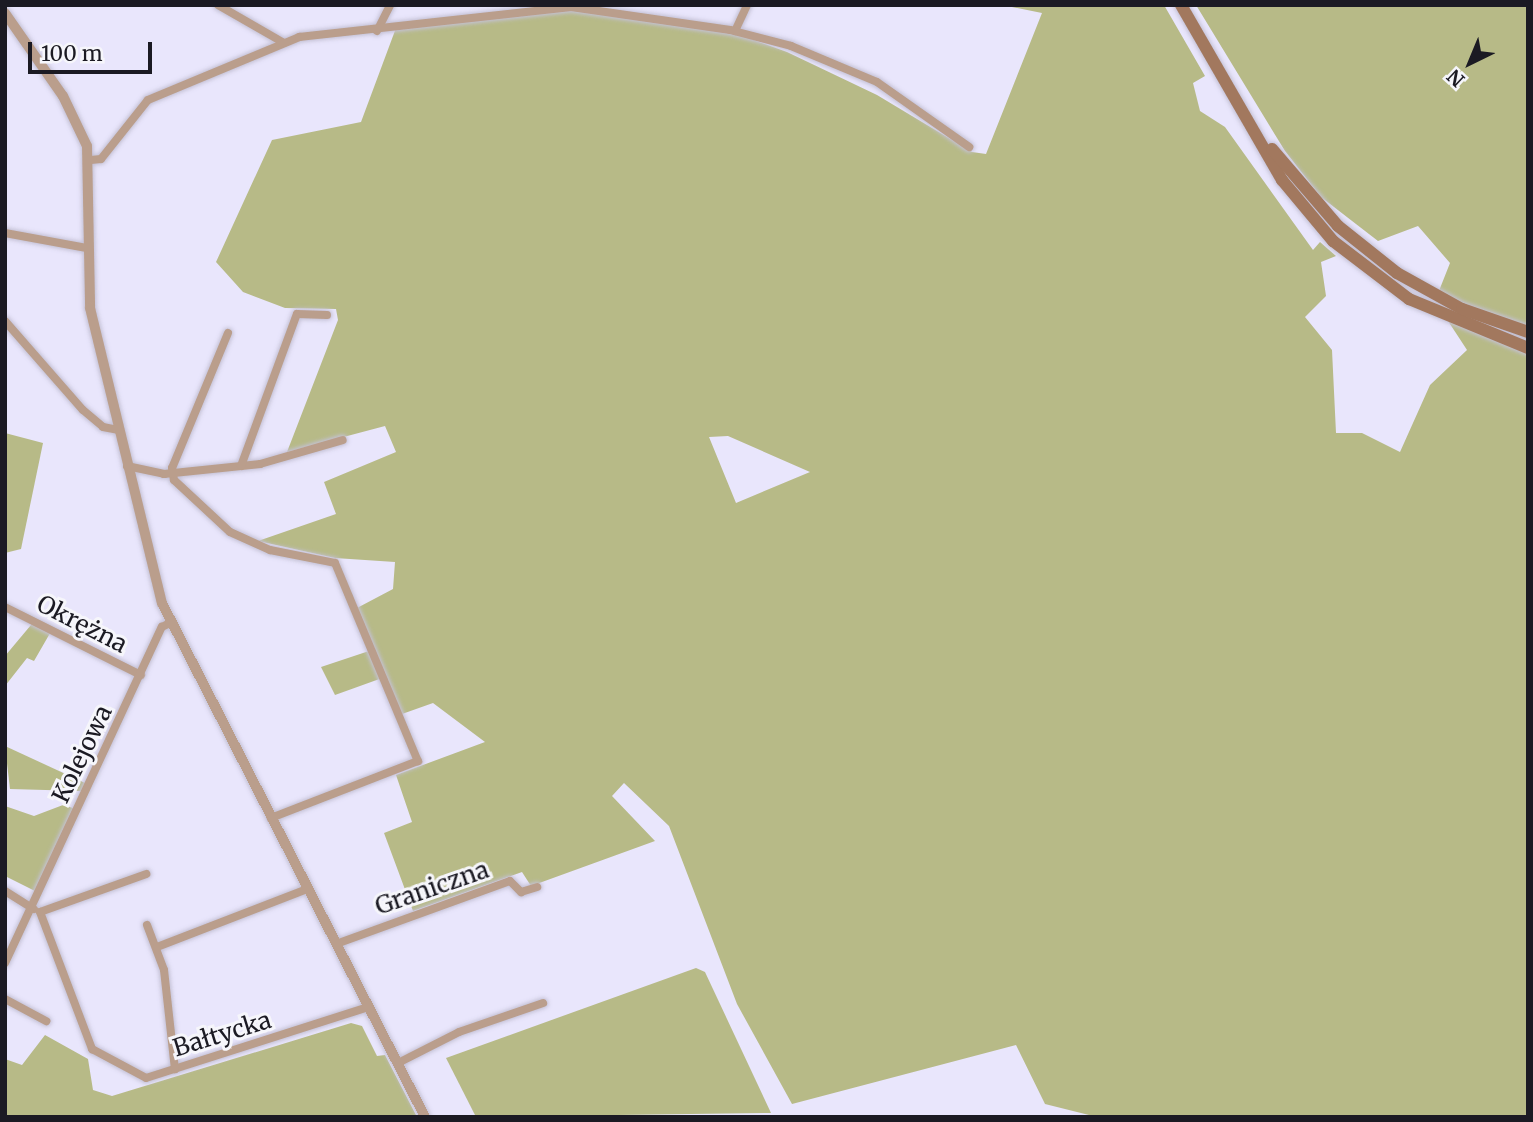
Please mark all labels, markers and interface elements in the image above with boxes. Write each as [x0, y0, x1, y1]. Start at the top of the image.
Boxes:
scale bar [32, 28, 156, 72]
north arrow [1435, 28, 1505, 98]
text: 100 m [41, 40, 103, 67]
text: N [1442, 64, 1469, 92]
street label: Okrężna [32, 589, 132, 659]
street label: Kolejowa [46, 701, 118, 807]
street label: Graniczna [371, 855, 493, 921]
street label: Bałtycka [169, 1005, 275, 1063]

